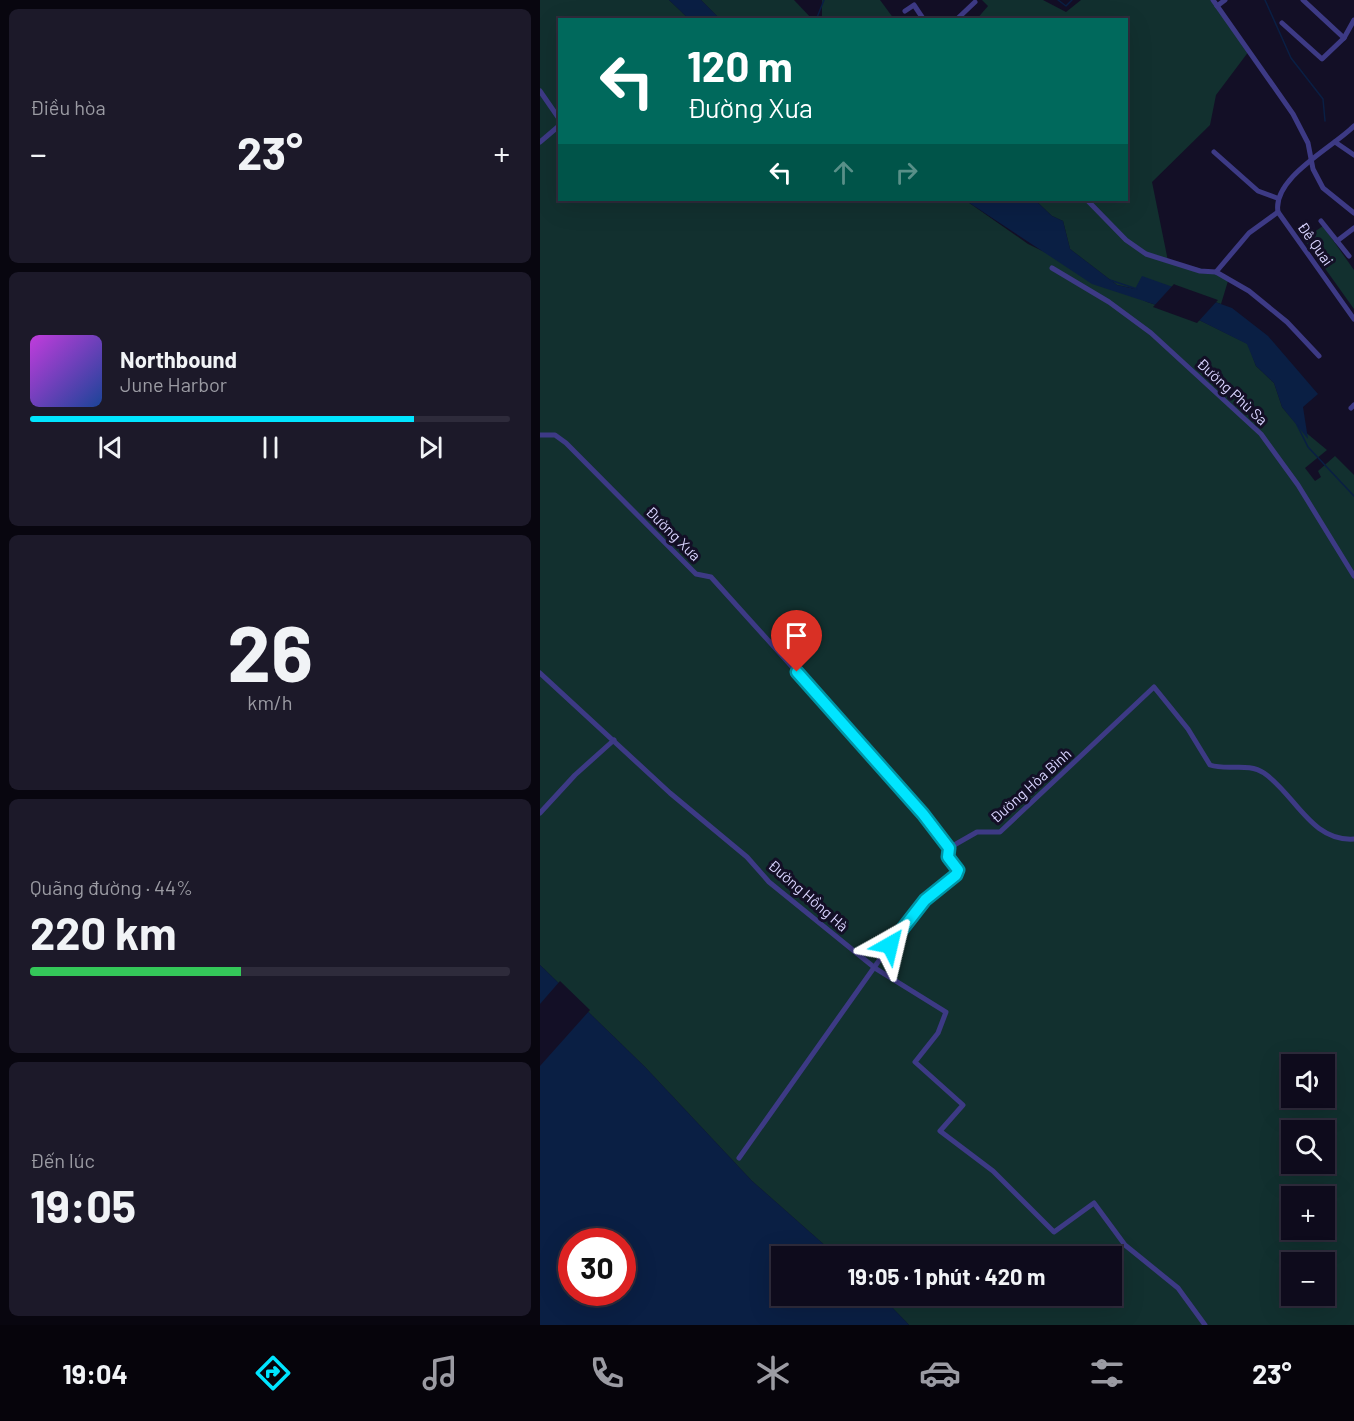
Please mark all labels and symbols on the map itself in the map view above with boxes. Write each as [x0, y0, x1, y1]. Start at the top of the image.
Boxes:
street label: Đê Quai [1294, 218, 1337, 269]
street label: Đường Phù Sa [1194, 354, 1272, 428]
street label: Đường Xưa [643, 502, 705, 564]
pin [771, 610, 822, 672]
street label: Đường Hòa Bình [986, 744, 1074, 826]
street label: Đường Hồng Hà [765, 856, 852, 935]
position arrow [858, 913, 922, 977]
speed limit sign: 30 [558, 1228, 636, 1306]

